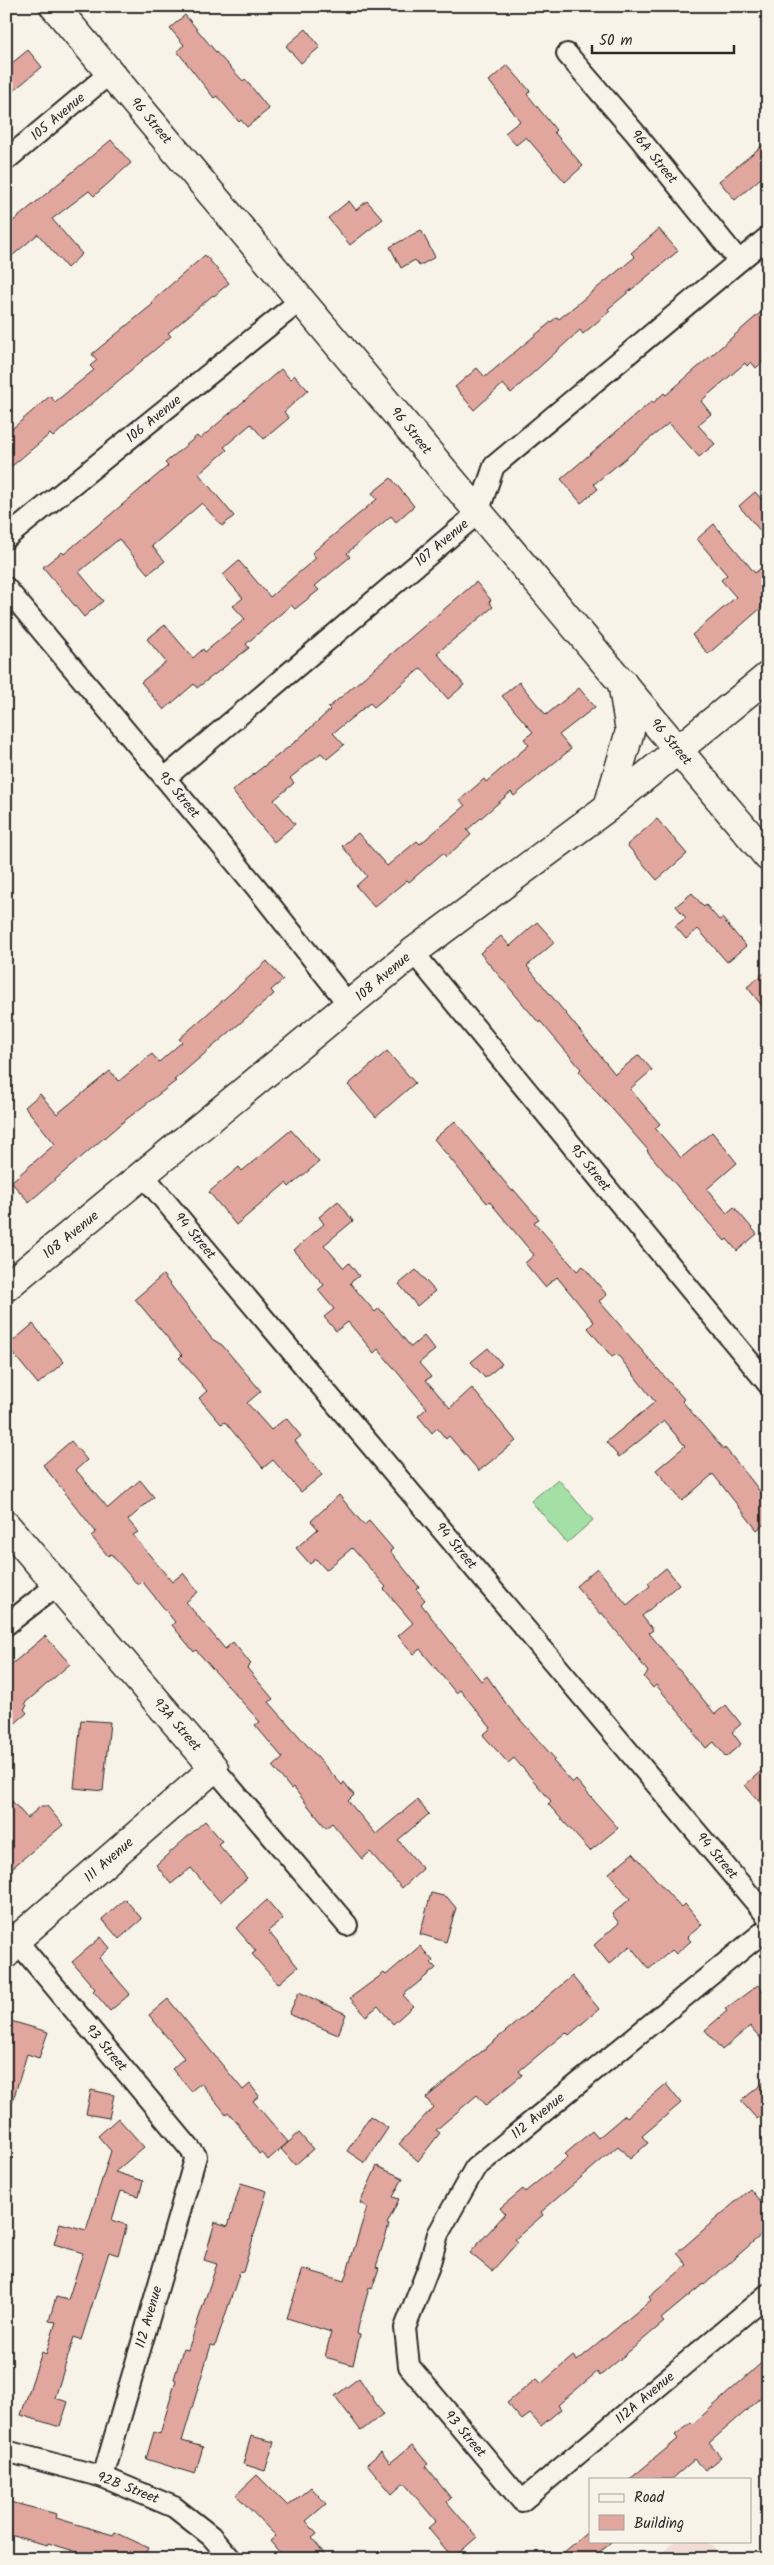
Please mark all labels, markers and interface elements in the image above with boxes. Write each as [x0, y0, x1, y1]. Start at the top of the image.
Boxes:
scale bar [592, 22, 734, 54]
text: 50 m [599, 29, 633, 53]
street label: 105 Avenue [26, 87, 91, 147]
street label: 96 Street [125, 93, 178, 150]
street label: 96A Street [625, 125, 683, 189]
street label: 106 Avenue [121, 389, 187, 448]
street label: 96 Street [385, 402, 437, 460]
street label: 107 Avenue [410, 513, 474, 572]
street label: 96 Street [645, 714, 698, 771]
street label: 95 Street [153, 767, 206, 824]
street label: 108 Avenue [350, 947, 416, 1007]
street label: 95 Street [564, 1140, 616, 1197]
street label: 108 Avenue [38, 1205, 104, 1265]
street label: 94 Street [169, 1208, 222, 1265]
street label: 94 Street [430, 1518, 483, 1575]
street label: 93A Street [148, 1693, 207, 1757]
street label: 94 Street [691, 1828, 744, 1885]
street label: 111 Avenue [79, 1832, 139, 1888]
street label: 93 Street [80, 2019, 133, 2077]
street label: 112 Avenue [506, 2087, 570, 2145]
street label: 112 Avenue [130, 2283, 169, 2351]
street label: 112A Avenue [610, 2366, 680, 2430]
street label: 93 Street [439, 2405, 492, 2463]
street label: 92B Street [94, 2466, 163, 2510]
legend [589, 2478, 752, 2542]
text: Road [634, 2486, 665, 2510]
text: Building [634, 2512, 684, 2536]

